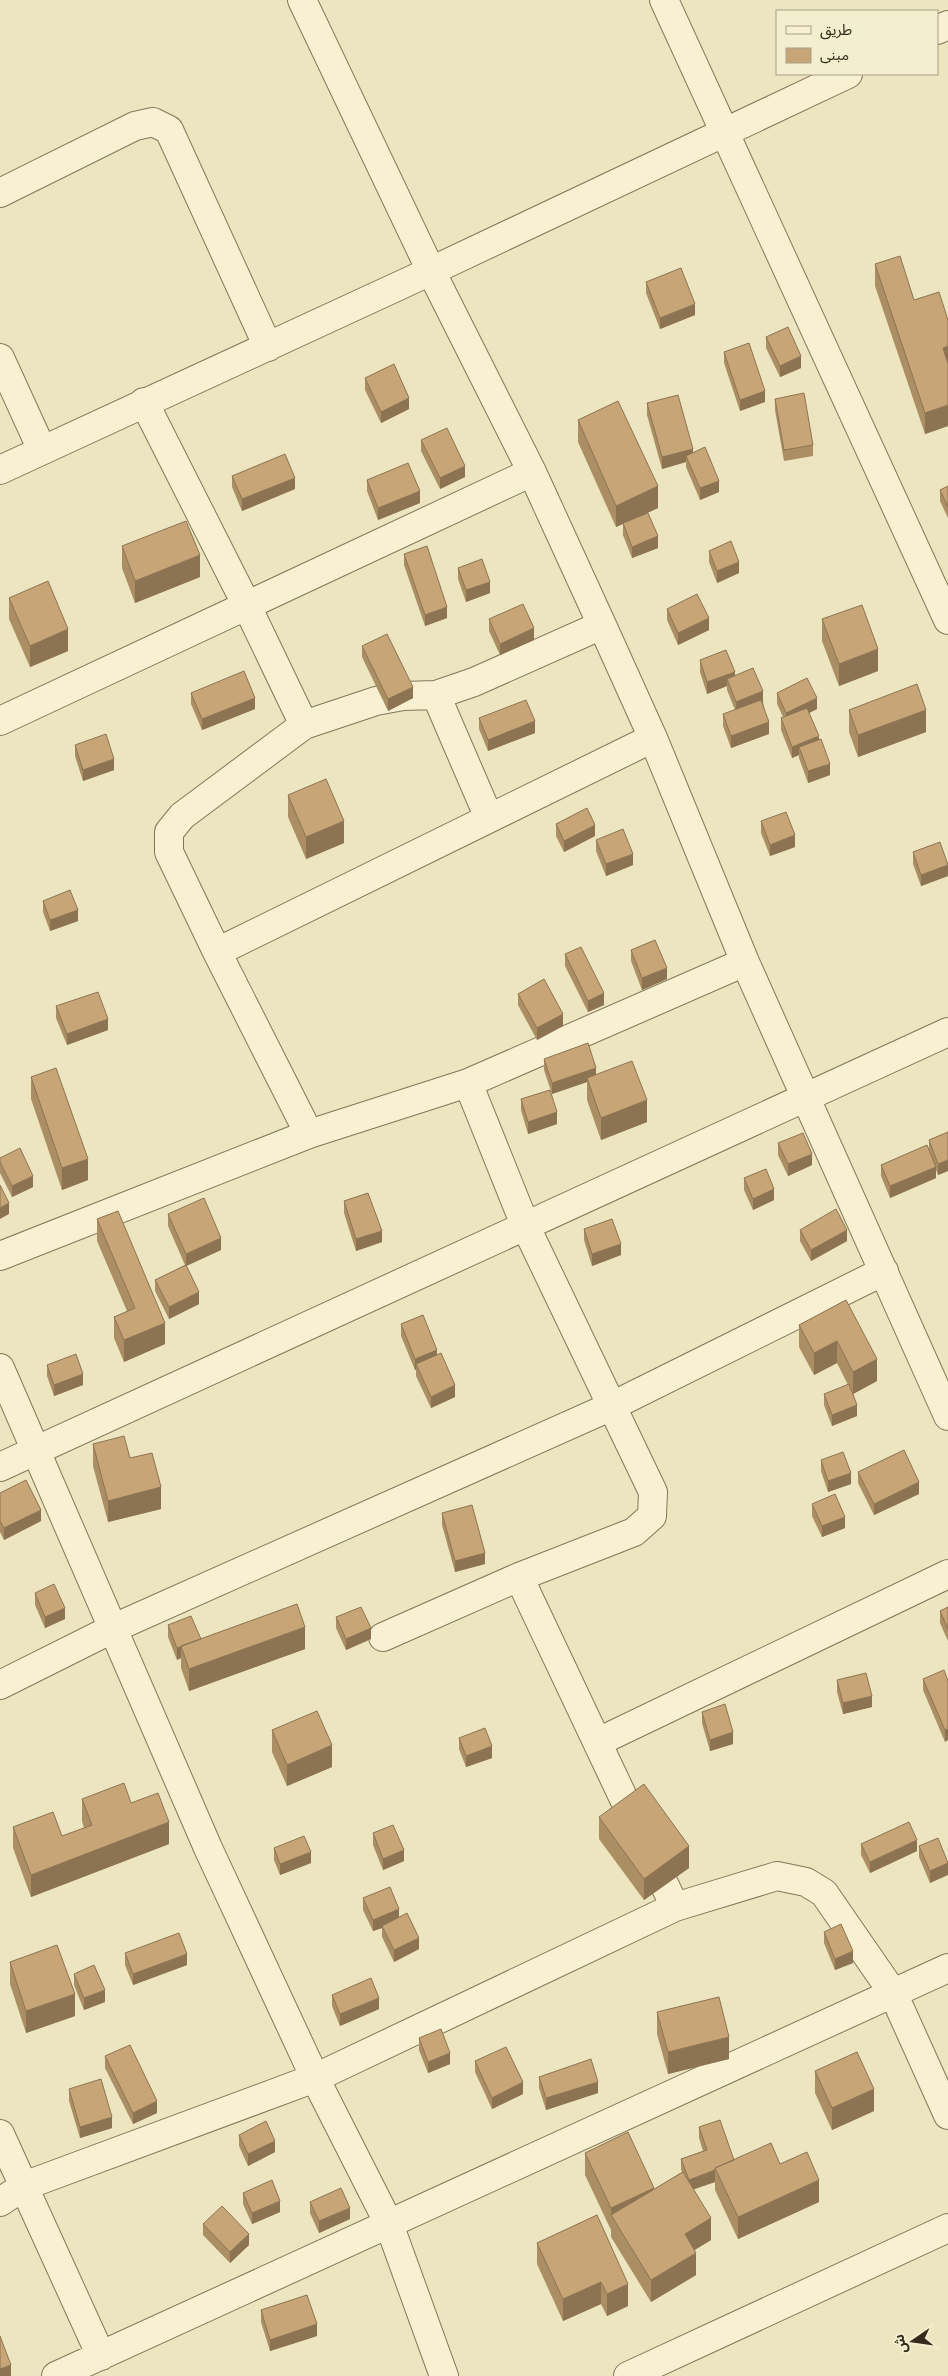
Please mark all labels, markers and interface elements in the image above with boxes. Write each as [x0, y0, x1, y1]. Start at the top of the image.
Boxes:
legend [776, 10, 938, 75]
text: طريق [820, 20, 852, 40]
text: مبنى [820, 45, 849, 64]
north arrow [888, 2316, 938, 2366]
text: ش [889, 2333, 911, 2355]

